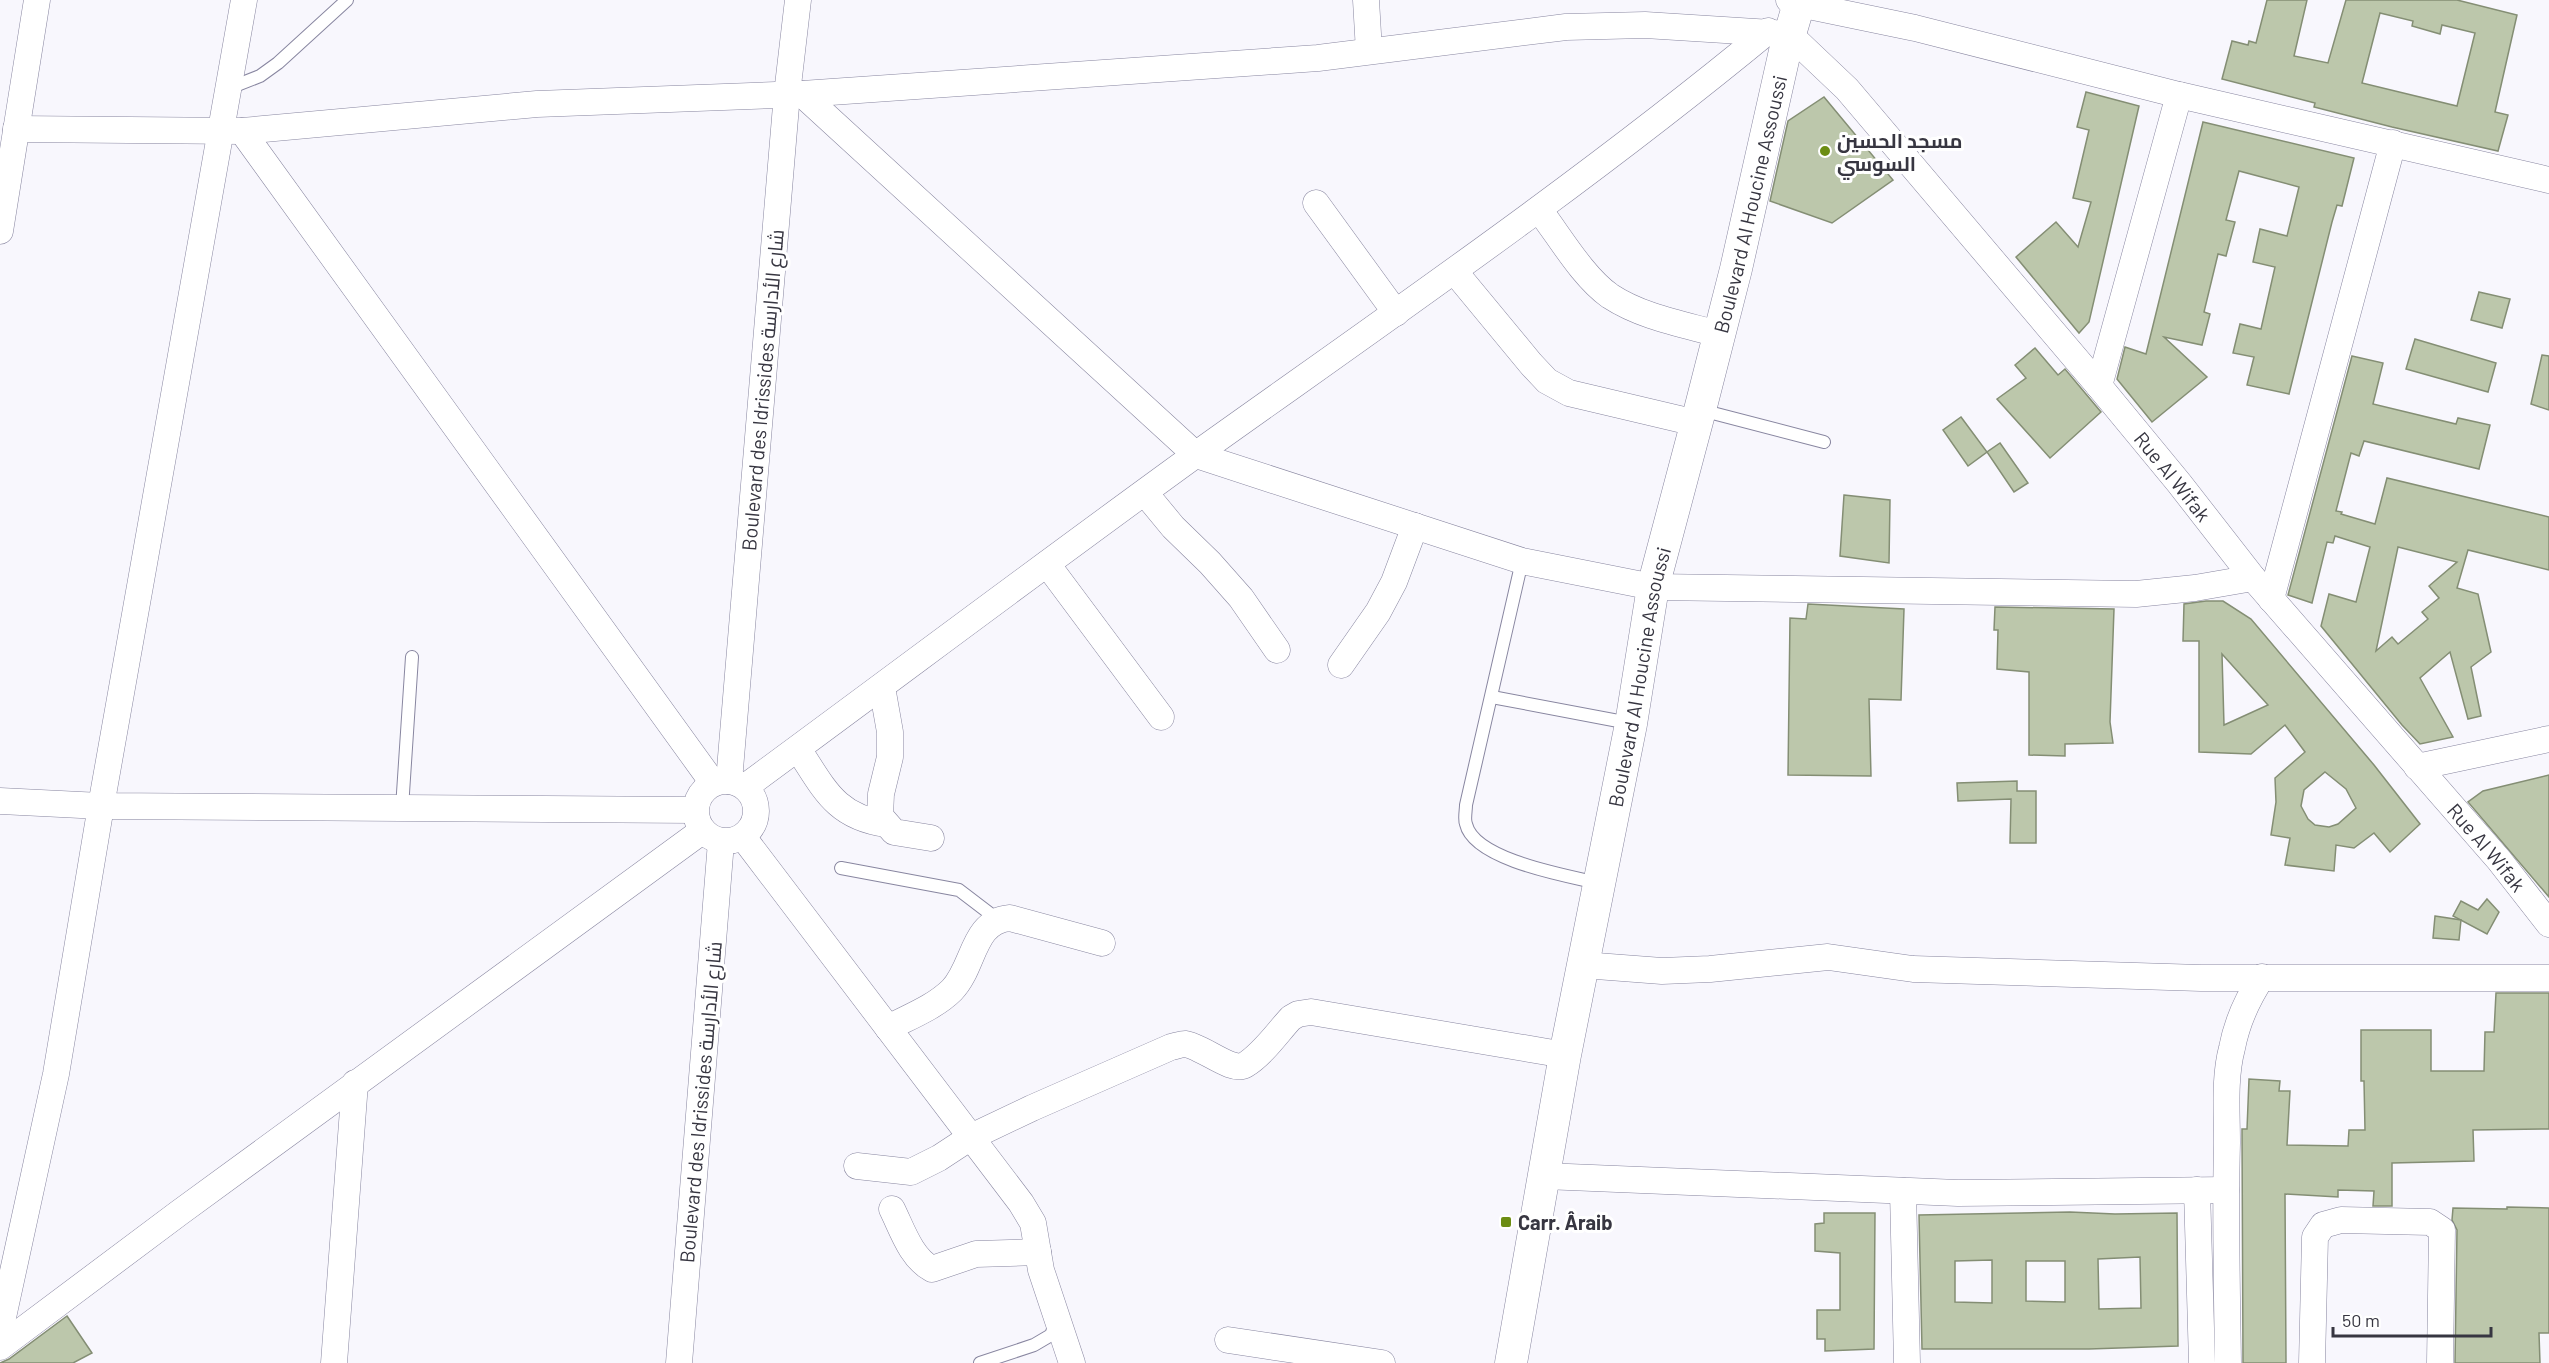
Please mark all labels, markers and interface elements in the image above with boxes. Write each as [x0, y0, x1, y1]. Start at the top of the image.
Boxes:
street label: Boulevard Al Houcine Assoussi [1708, 73, 1791, 336]
place label: مسجد الحسين السوسي [1837, 128, 1963, 180]
marker: مسجد الحسين السوسي [1818, 144, 1832, 158]
street label: Boulevard des Idrissides شارع الأدارسة [736, 228, 791, 552]
street label: Rue Al Wifak [2130, 427, 2216, 526]
street label: Boulevard Al Houcine Assoussi [1603, 544, 1675, 809]
street label: Rue Al Wifak [2443, 798, 2531, 896]
street label: Boulevard des Idrissides شارع الأدارسة [674, 940, 729, 1264]
place label: Carr. Âraib [1518, 1210, 1613, 1234]
marker: Carr. Âraib [1499, 1215, 1513, 1229]
scale bar [2333, 1300, 2490, 1338]
text: 50 m [2342, 1309, 2380, 1331]

